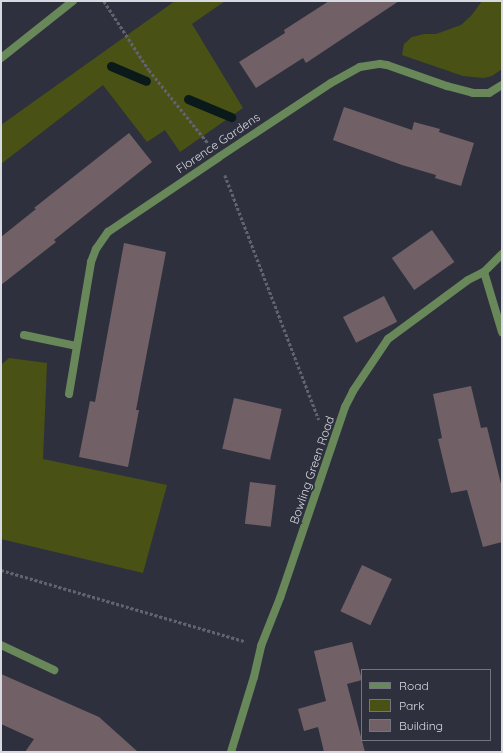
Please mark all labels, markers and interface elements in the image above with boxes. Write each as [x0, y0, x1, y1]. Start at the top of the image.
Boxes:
street label: Florence Gardens [173, 110, 263, 176]
street label: Bowling Green Road [287, 414, 337, 526]
legend [361, 669, 491, 741]
text: Road [399, 678, 429, 693]
text: Park [399, 698, 424, 713]
text: Building [399, 718, 443, 733]

